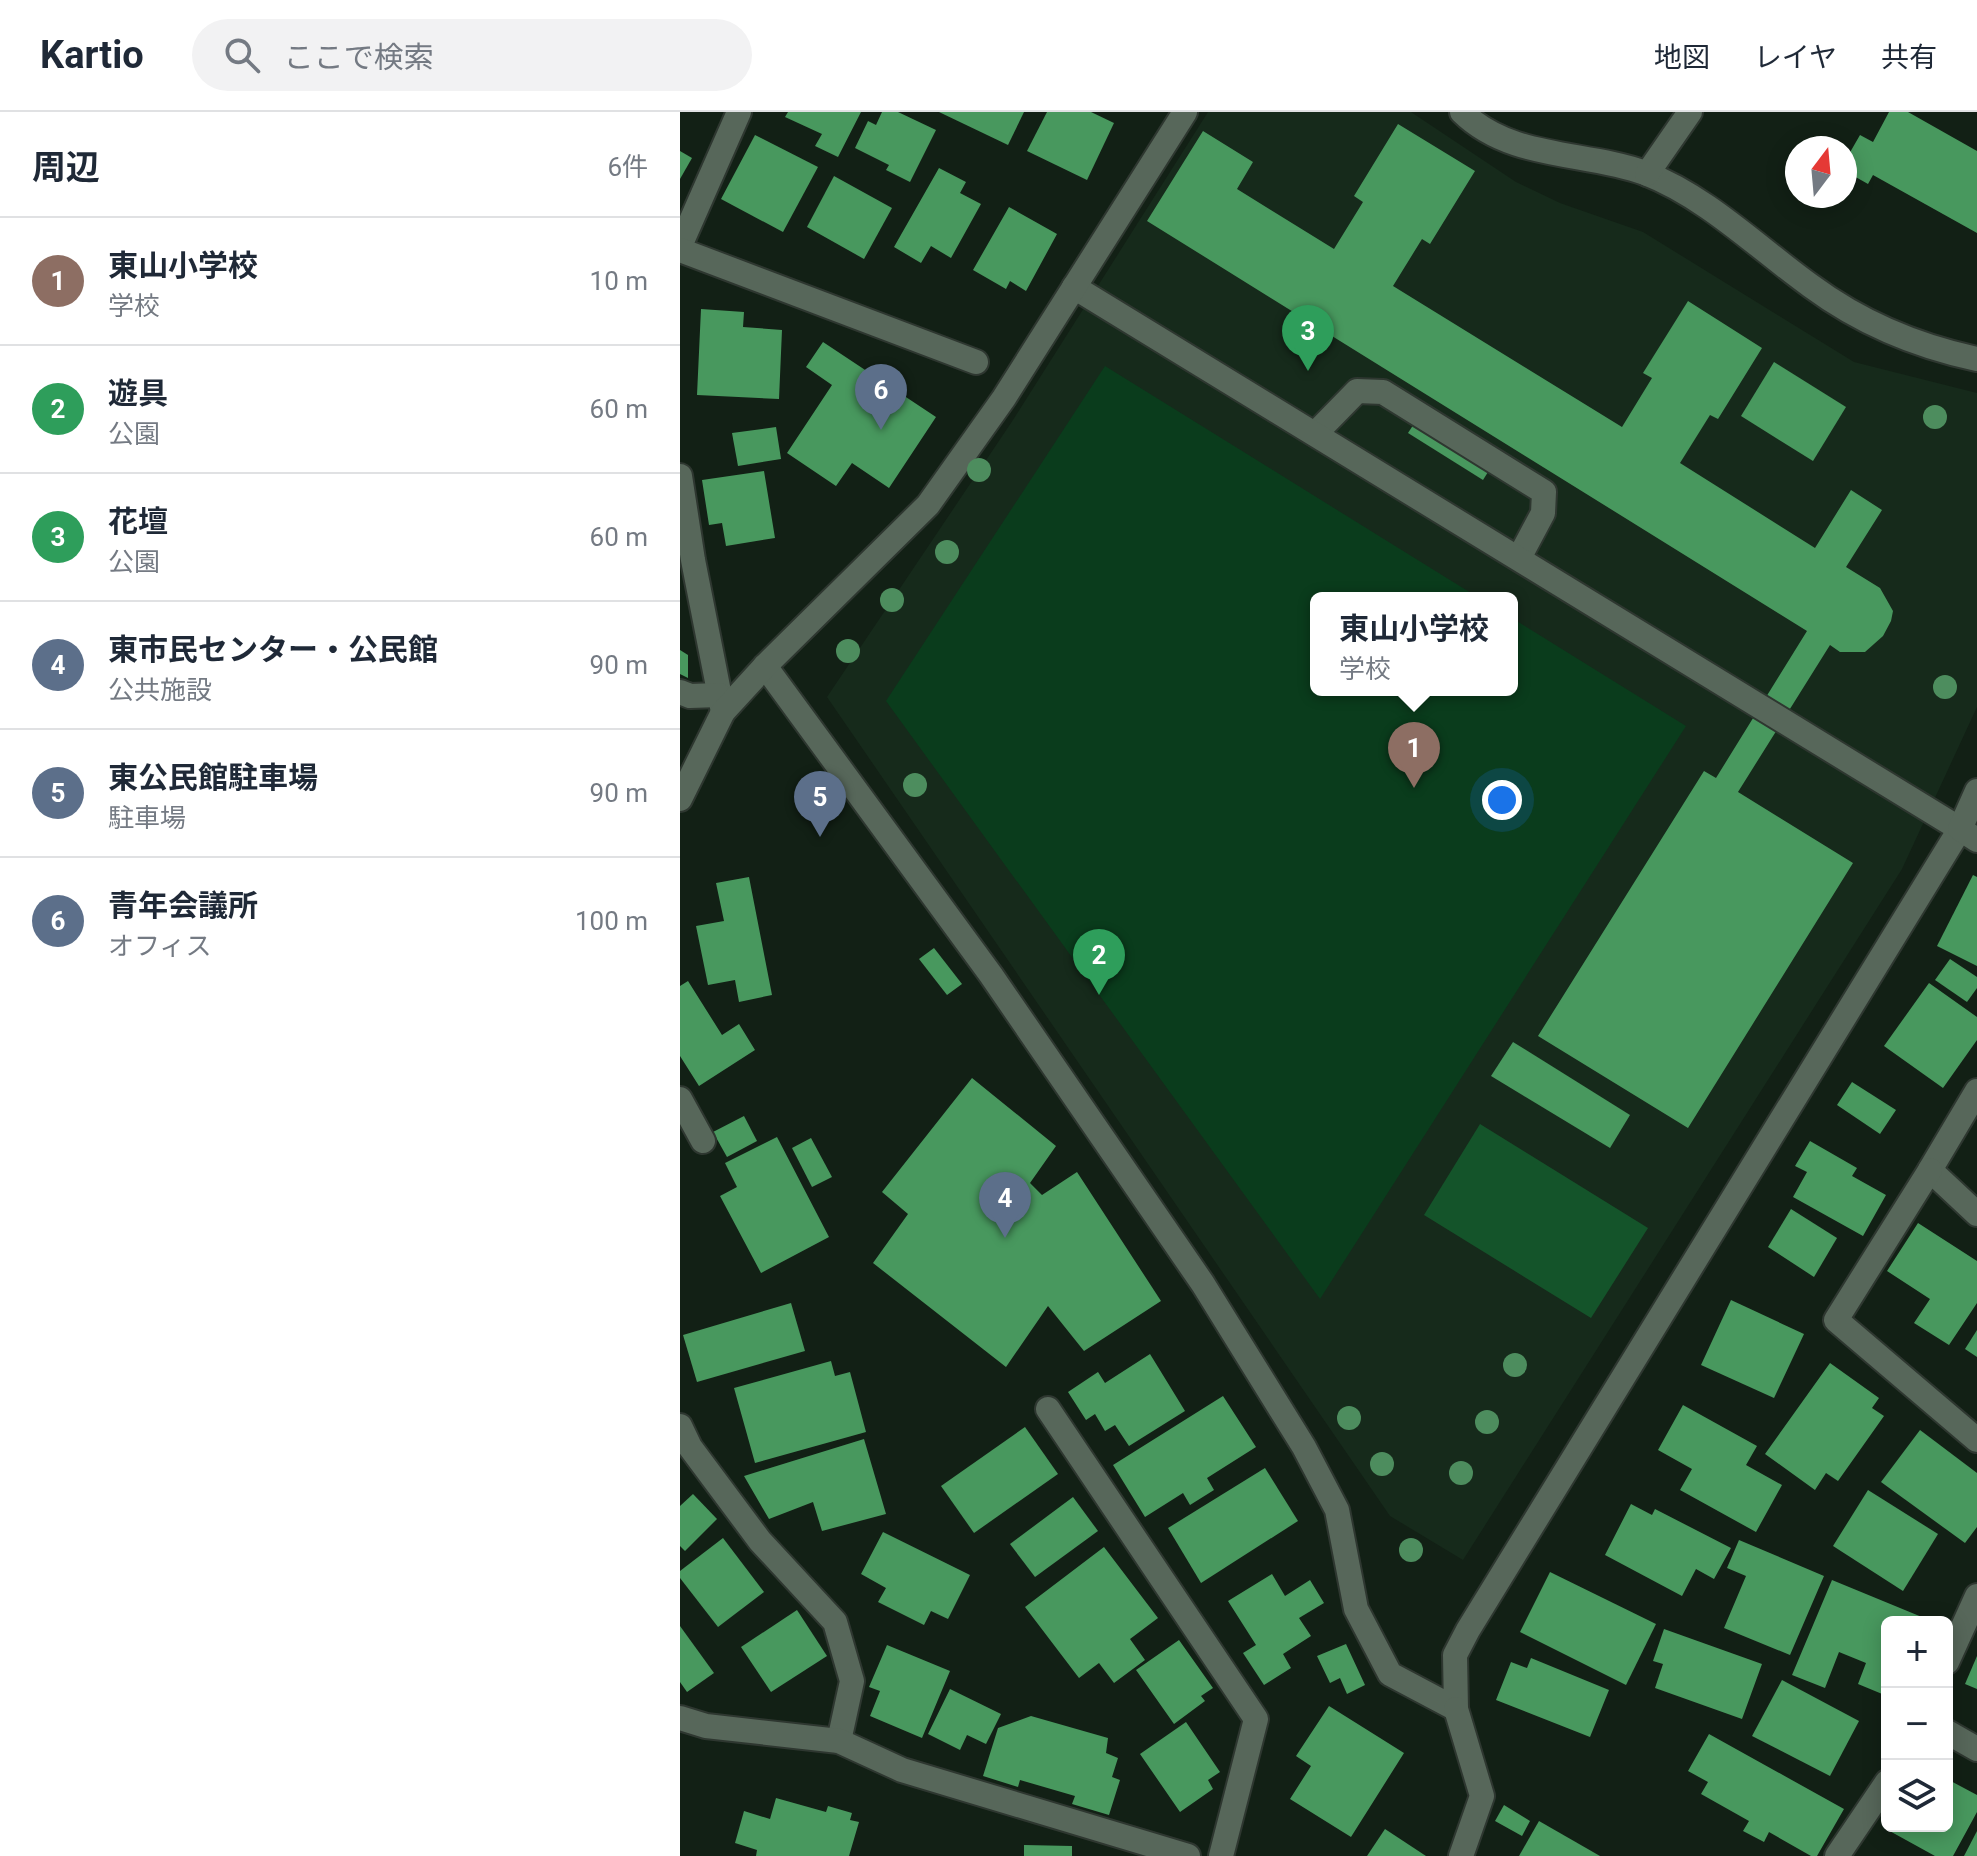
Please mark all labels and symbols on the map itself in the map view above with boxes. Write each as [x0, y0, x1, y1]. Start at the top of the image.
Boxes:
north arrow [1785, 136, 1857, 208]
pin: 3 [1282, 305, 1334, 371]
pin: 6 [855, 364, 907, 430]
pin: 1 [1388, 722, 1440, 788]
pin: 5 [794, 771, 846, 837]
your location [1482, 780, 1522, 820]
pin: 2 [1073, 929, 1125, 995]
pin: 4 [979, 1172, 1031, 1238]

